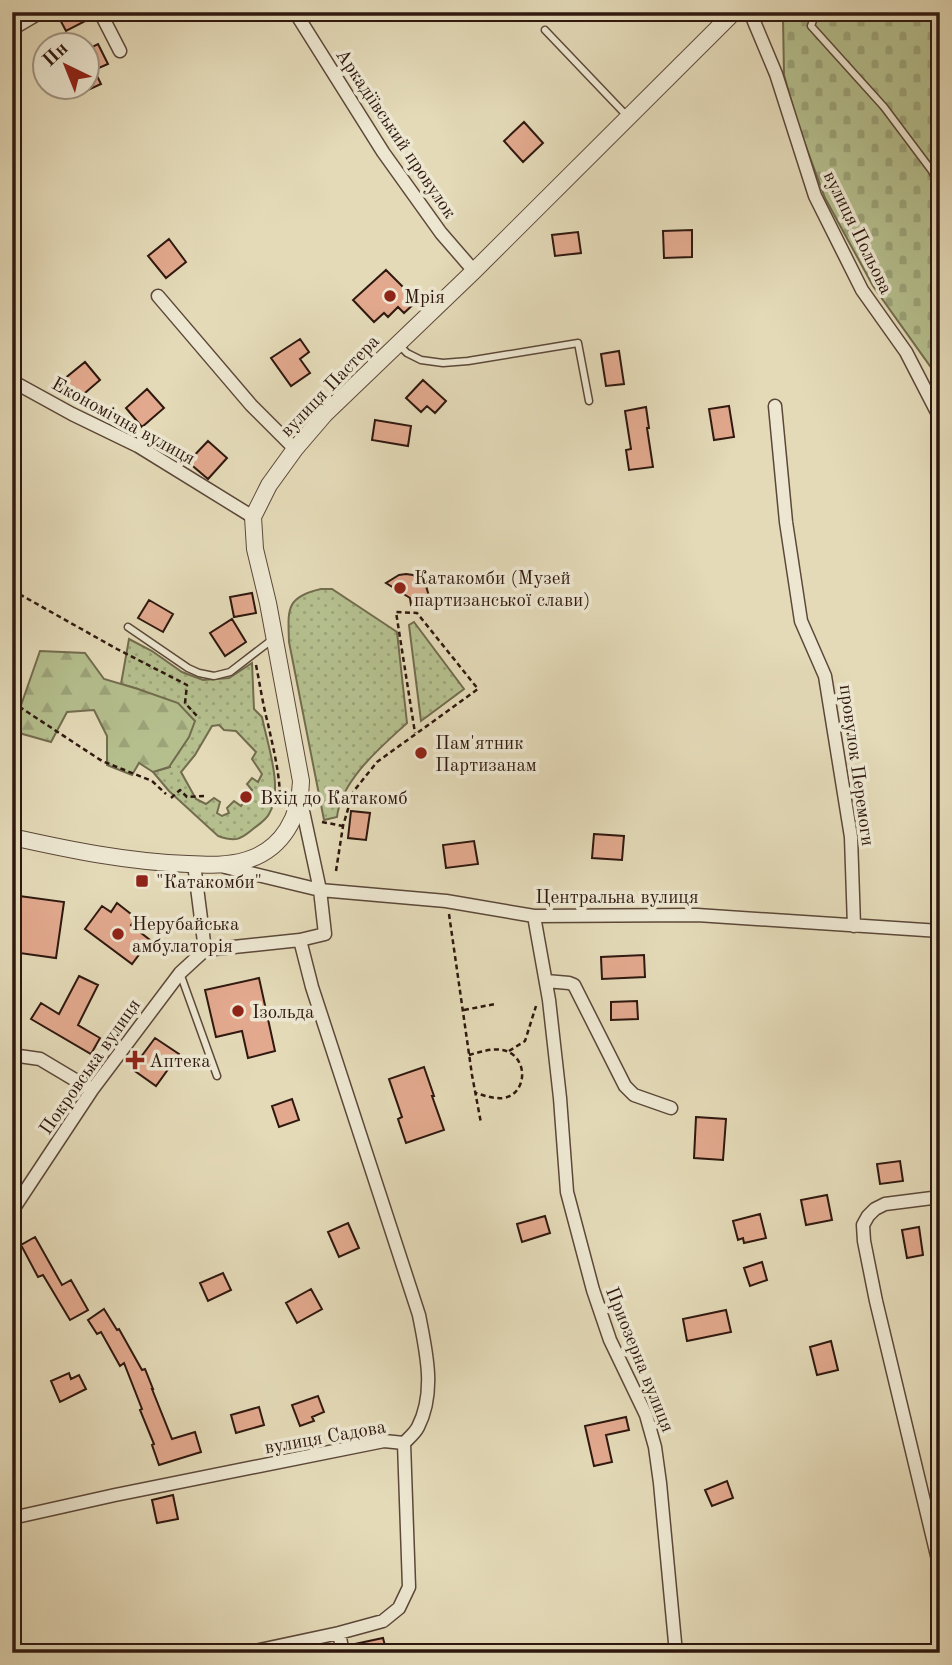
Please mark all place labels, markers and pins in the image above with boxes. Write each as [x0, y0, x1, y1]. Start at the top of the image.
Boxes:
marker: Мрія [382, 288, 398, 304]
place label: Мрія [404, 289, 445, 308]
place label: Катакомби (Музей партизанської слави) [414, 569, 590, 611]
marker: Катакомби (Музей партизанської слави) [392, 580, 408, 596]
place label: Пам'ятник Партизанам [435, 735, 537, 776]
marker: Пам'ятник Партизанам [413, 745, 429, 761]
marker: Вхід до Катакомб [238, 789, 254, 805]
place label: Вхід до Катакомб [260, 790, 408, 809]
marker: "Катакомби" [134, 873, 150, 889]
place label: "Катакомби" [156, 874, 262, 893]
place label: Нерубайська амбулаторія [132, 916, 240, 957]
marker: Нерубайська амбулаторія [110, 926, 126, 942]
marker: Ізольда [230, 1003, 246, 1019]
place label: Ізольда [252, 1004, 315, 1023]
marker: Аптека [127, 1052, 143, 1068]
place label: Аптека [149, 1053, 211, 1072]

